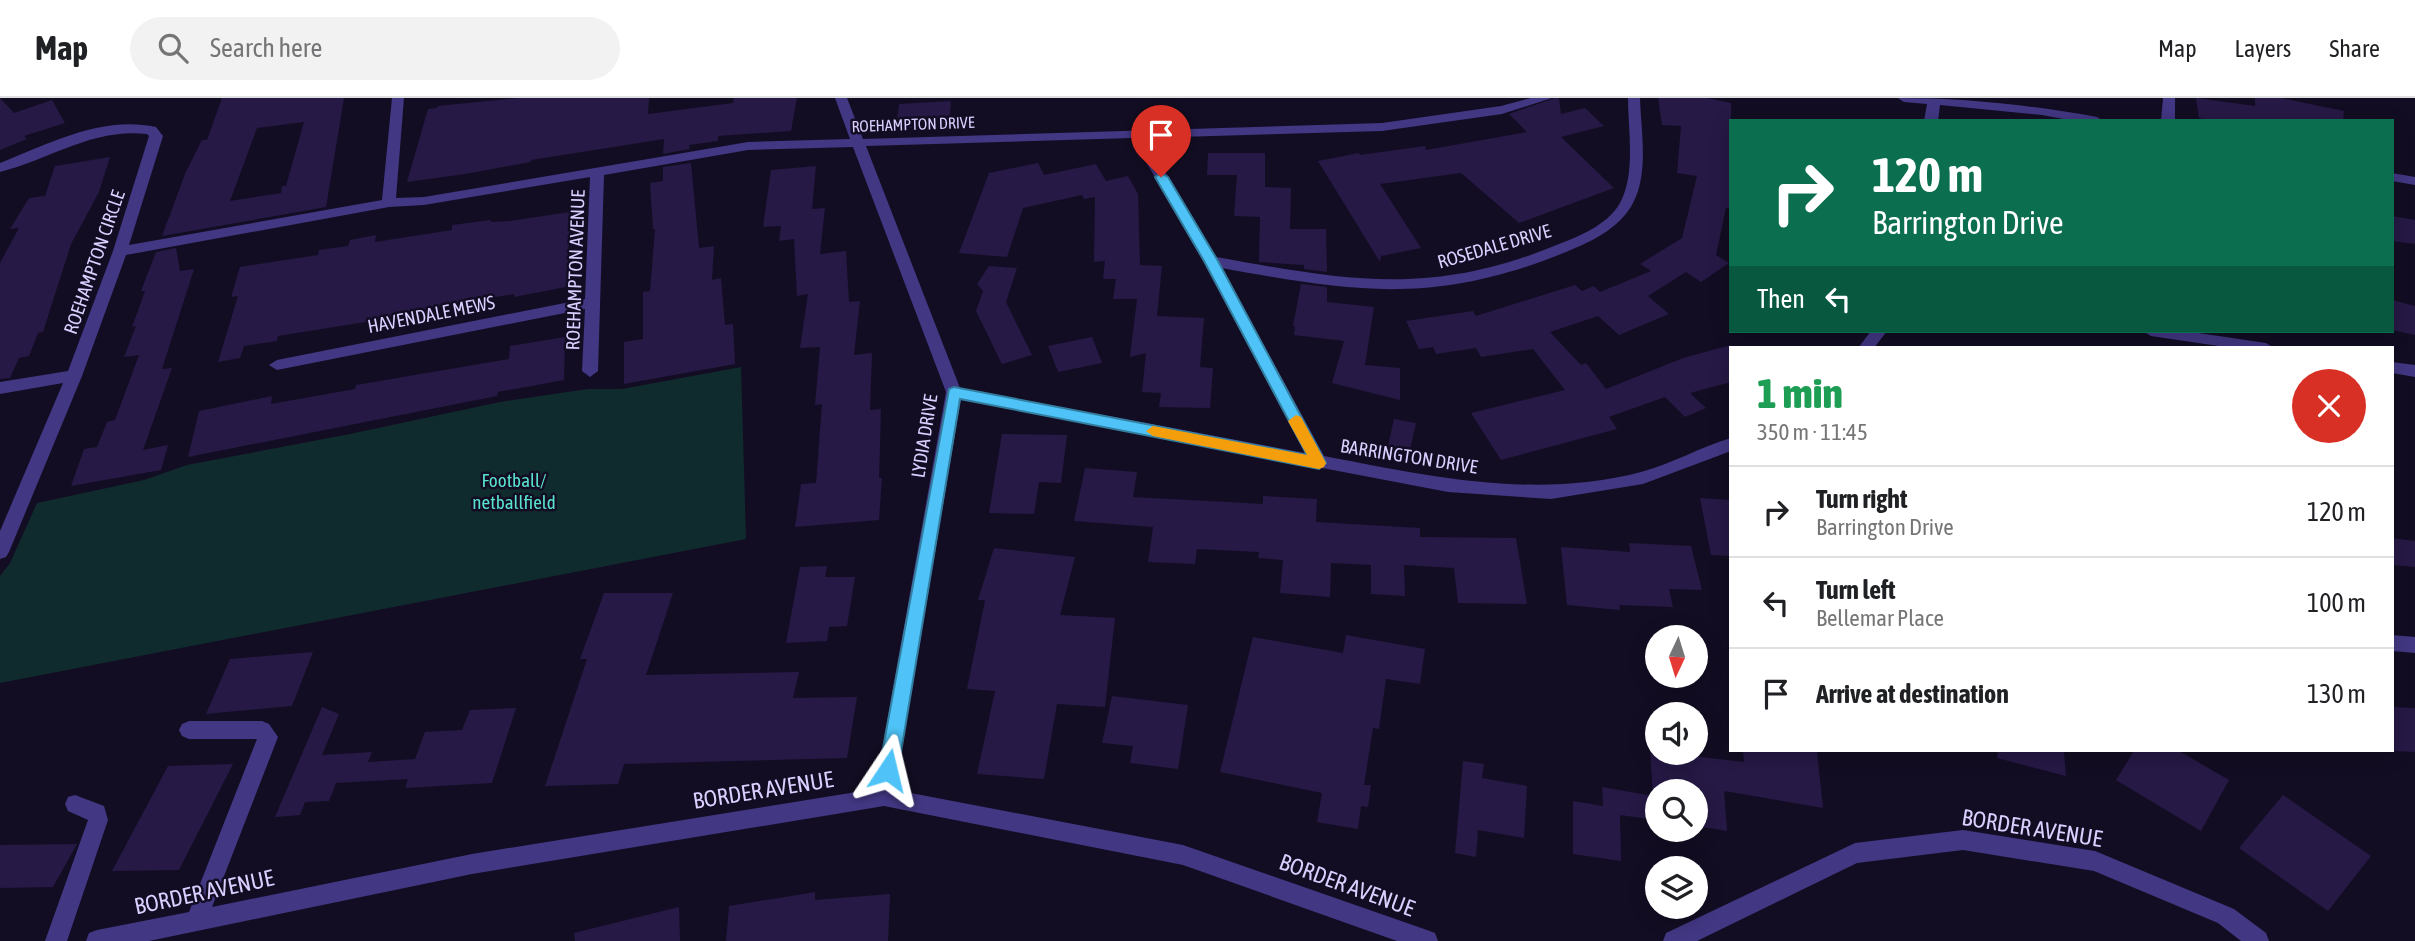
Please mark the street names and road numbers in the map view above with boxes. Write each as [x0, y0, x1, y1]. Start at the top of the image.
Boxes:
street label: ROEHAMPTON DRIVE [851, 113, 975, 135]
street label: ROEHAMPTON CIRCLE [59, 187, 129, 337]
street label: ROEHAMPTON AVENUE [561, 189, 589, 351]
street label: ROSEDALE DRIVE [1435, 219, 1553, 273]
street label: HAVENDALE MEWS [366, 291, 497, 337]
street label: LYDIA DRIVE [907, 393, 941, 479]
street label: BARRINGTON DRIVE [1339, 434, 1479, 478]
street label: BORDER AVENUE [691, 766, 835, 814]
street label: BORDER AVENUE [1960, 804, 2104, 852]
street label: BORDER AVENUE [1276, 849, 1418, 922]
street label: BORDER AVENUE [132, 864, 276, 919]

